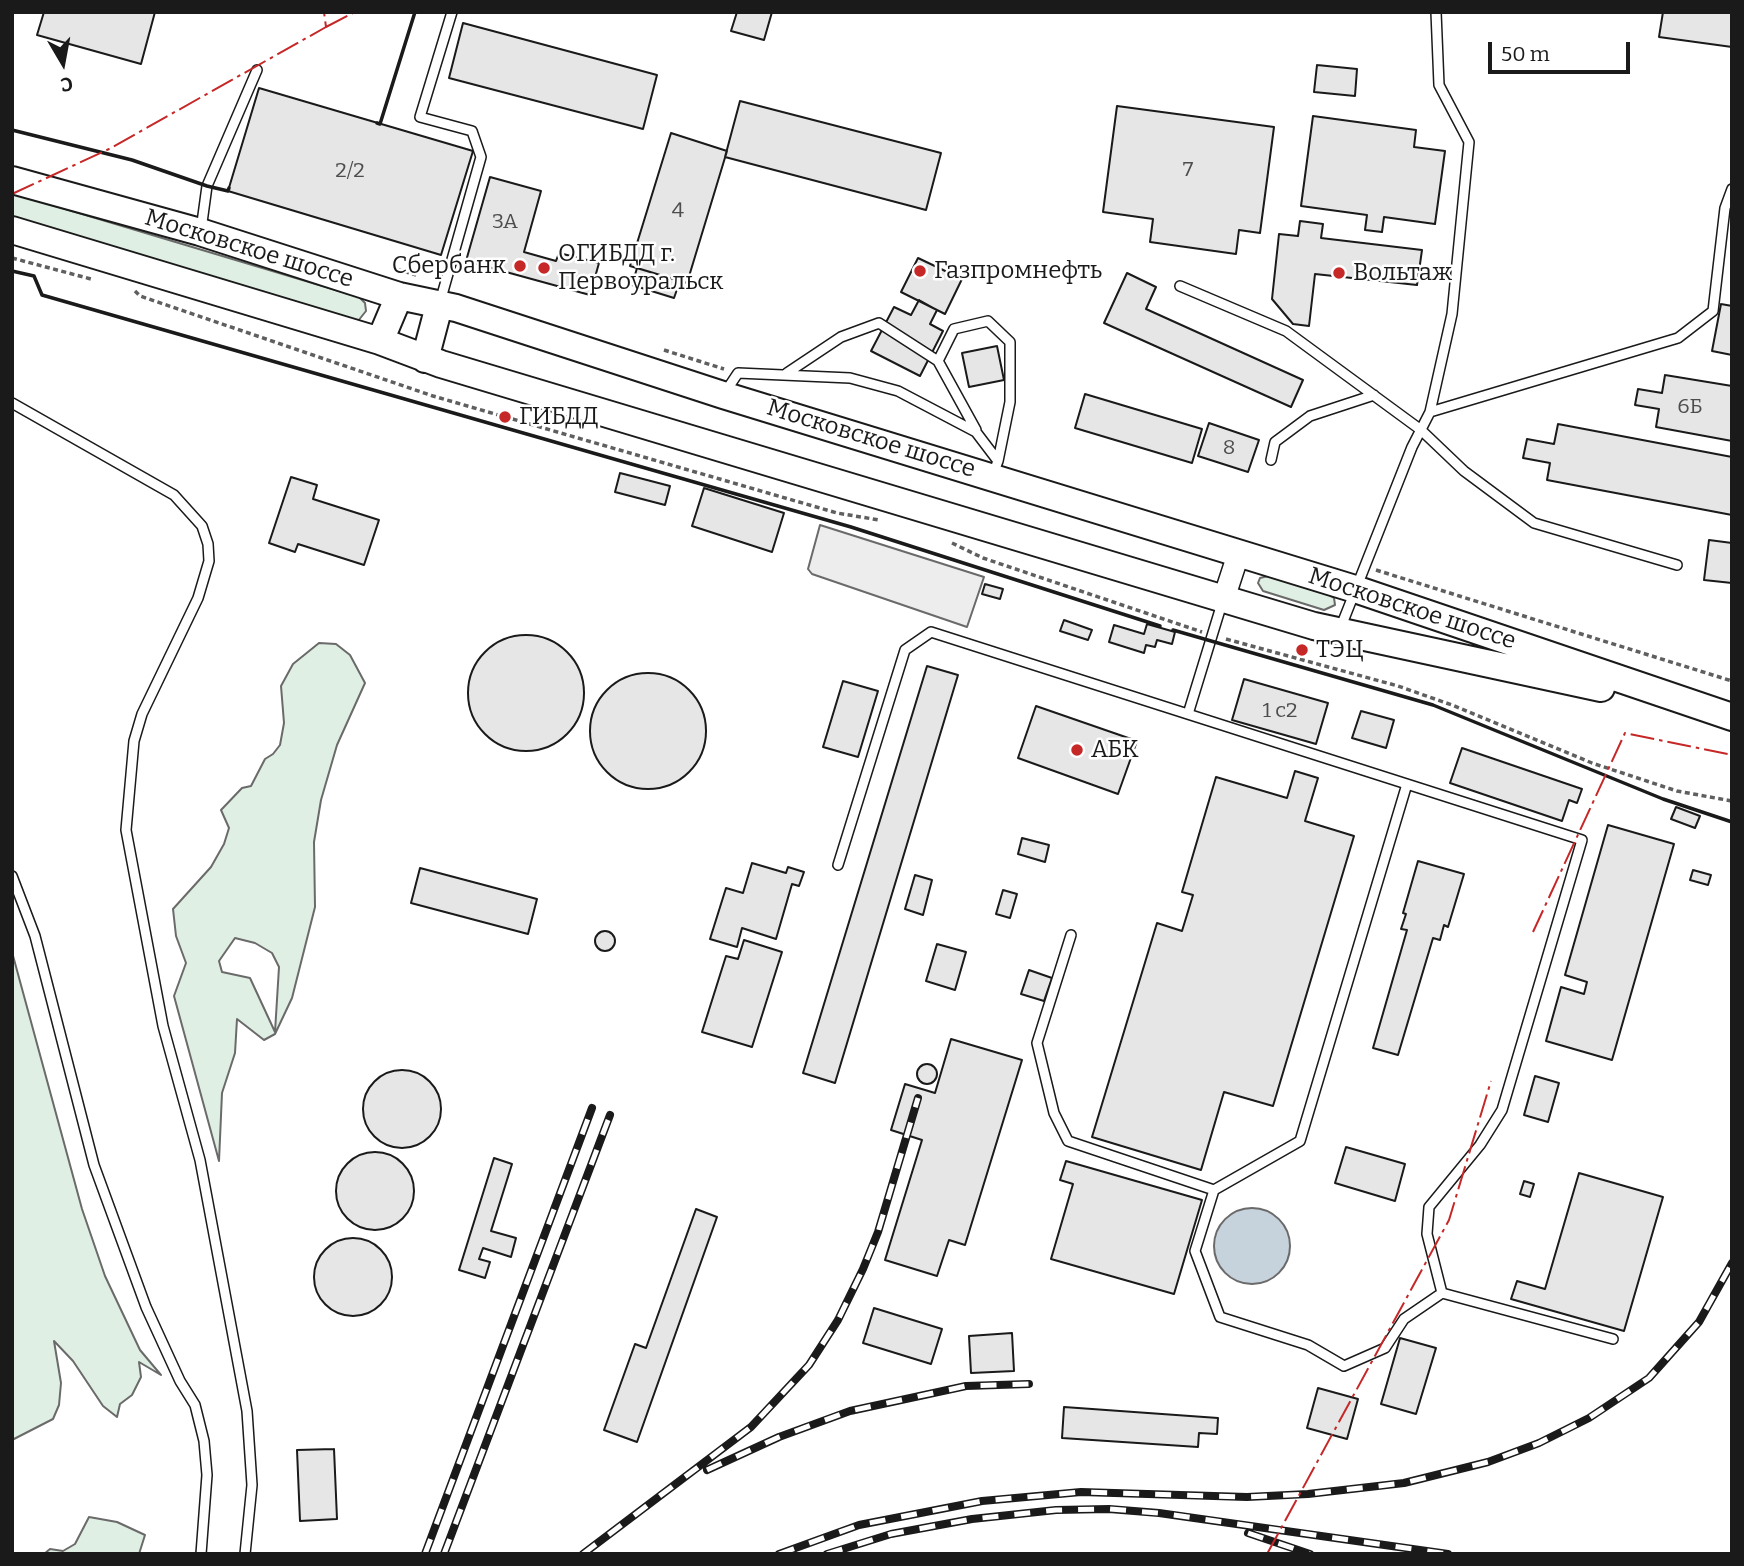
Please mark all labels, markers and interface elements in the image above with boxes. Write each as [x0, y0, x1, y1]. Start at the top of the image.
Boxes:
north arrow [28, 28, 98, 98]
scale bar [1492, 28, 1634, 72]
text: 50 m [1501, 41, 1550, 67]
text: С [59, 72, 75, 97]
house number: 7 [1183, 157, 1193, 183]
house number: 2/2 [335, 158, 365, 184]
house number: 4 [672, 198, 684, 224]
street label: Московское шоссе [141, 204, 357, 294]
house number: 3А [492, 209, 518, 235]
place label: ОГИБДД г. Первоуральск [558, 240, 723, 296]
place label: Сбербанк [392, 252, 506, 280]
place label: Газпромнефть [934, 257, 1102, 285]
marker: Сбербанк [512, 258, 528, 274]
place label: Вольтаж [1353, 259, 1452, 287]
marker: ОГИБДД г. Первоуральск [536, 260, 552, 276]
marker: Газпромнефть [912, 263, 928, 279]
marker: Вольтаж [1331, 265, 1347, 281]
street label: Московское шоссе [763, 394, 979, 484]
house number: 6Б [1677, 394, 1703, 420]
place label: ГИБДД [519, 403, 599, 431]
marker: ГИБДД [497, 409, 513, 425]
house number: 8 [1223, 435, 1235, 461]
street label: Московское шоссе [1305, 562, 1519, 656]
place label: ТЭЦ [1316, 636, 1364, 664]
marker: ТЭЦ [1294, 642, 1310, 658]
house number: 1 c2 [1263, 698, 1297, 724]
place label: АБК [1091, 736, 1139, 764]
marker: АБК [1069, 742, 1085, 758]

